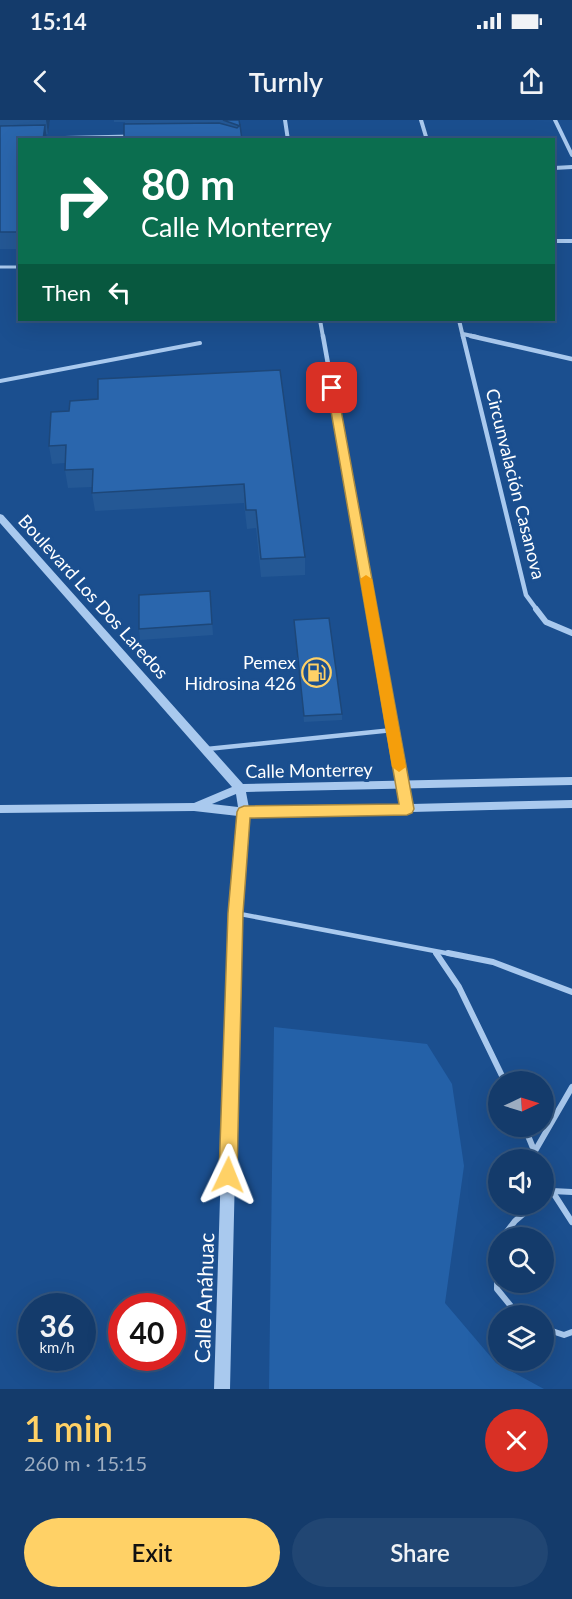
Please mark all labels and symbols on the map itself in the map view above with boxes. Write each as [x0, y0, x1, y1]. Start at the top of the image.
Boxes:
pin [306, 362, 357, 413]
street label: Circunvalación Casanova [482, 386, 550, 581]
street label: Boulevard Los Dos Laredos [14, 510, 173, 683]
place label: Pemex Hidrosina 426 [185, 651, 296, 694]
fuel station icon: Pemex Hidrosina 426 [301, 657, 333, 689]
street label: Calle Monterrey [245, 758, 374, 782]
north arrow [488, 1071, 554, 1137]
position arrow [196, 1143, 260, 1207]
street label: Calle Anáhuac [189, 1232, 218, 1364]
speed limit sign: 40 [108, 1293, 186, 1371]

